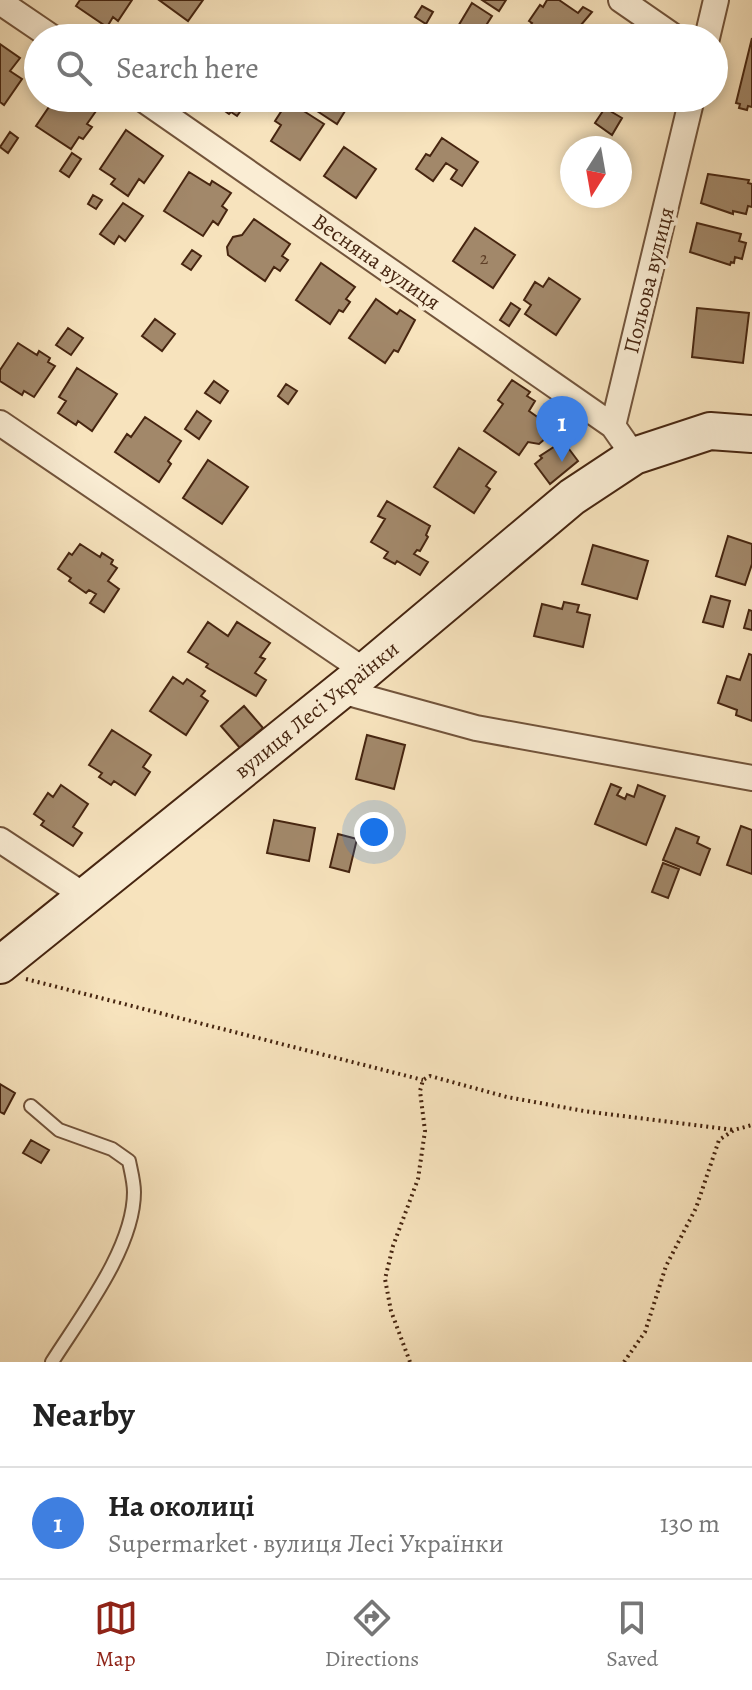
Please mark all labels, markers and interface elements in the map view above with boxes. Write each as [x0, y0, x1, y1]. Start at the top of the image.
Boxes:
search box [24, 24, 728, 112]
icon: search [52, 46, 96, 90]
text: Search here [116, 48, 259, 88]
north arrow [560, 136, 632, 208]
street label: Польова вулиця [616, 204, 682, 357]
street label: Весняна вулиця [306, 206, 447, 317]
house number: 2 [480, 246, 489, 270]
pin: 1 [536, 396, 588, 462]
street label: вулиця Лесі Українки [228, 634, 405, 786]
your location [354, 812, 394, 852]
text: Nearby [32, 1391, 135, 1438]
text: На околиці [108, 1486, 254, 1526]
text: 1 [53, 1506, 63, 1541]
text: 130 m [660, 1506, 720, 1541]
text: Supermarket · вулиця Лесі Українки [108, 1526, 504, 1561]
tab: Map [94, 1596, 138, 1674]
tab: Directions [325, 1596, 419, 1674]
tab: Saved [606, 1596, 658, 1674]

